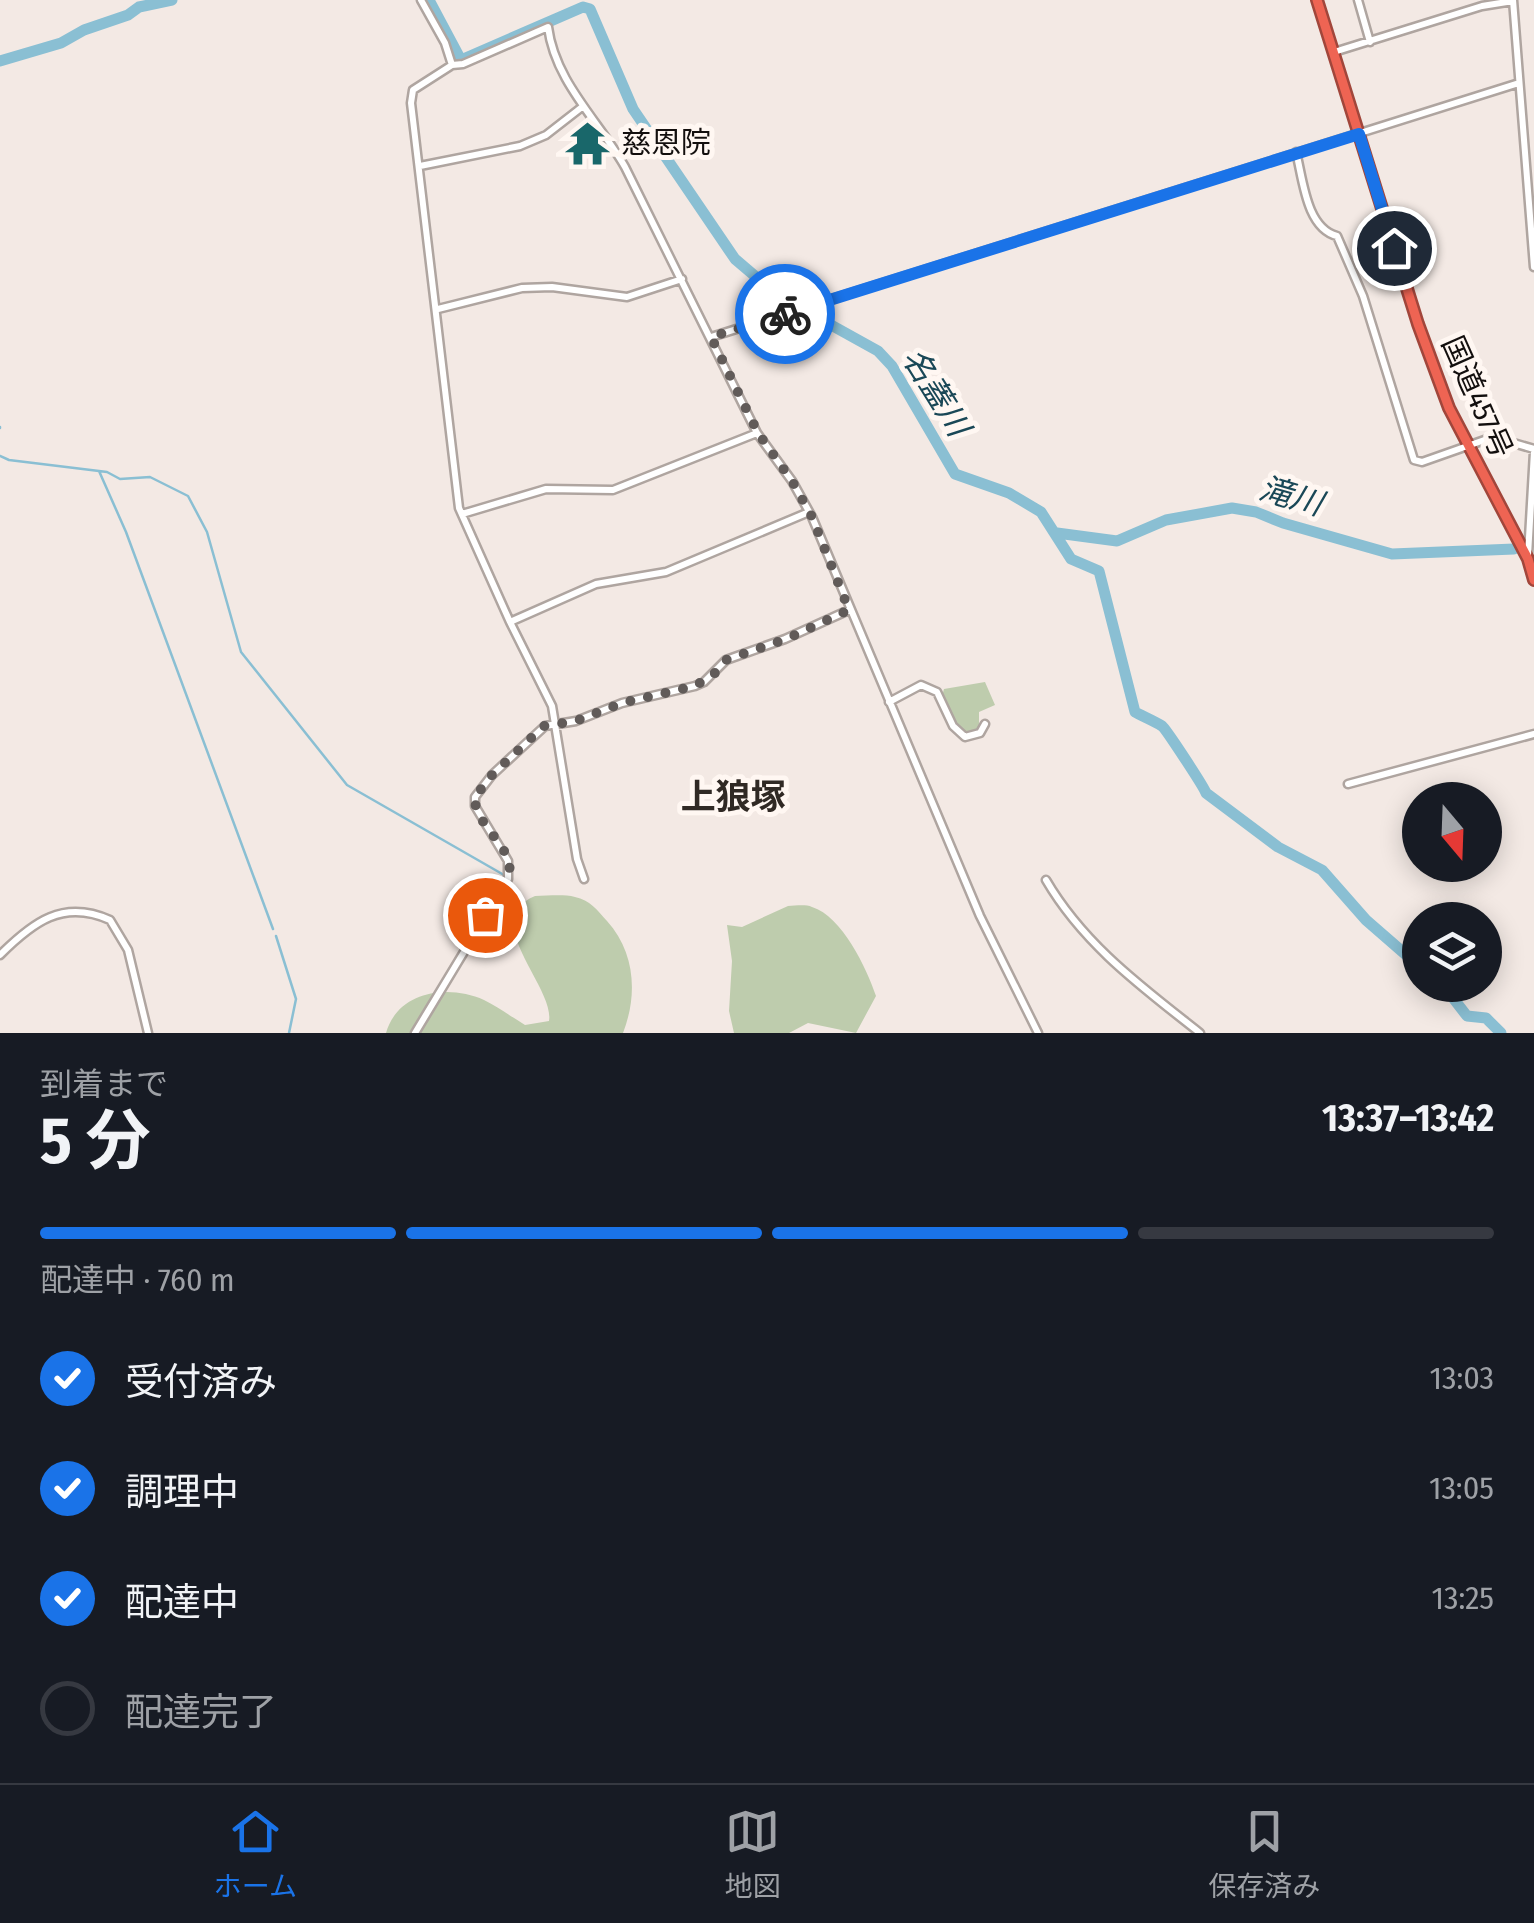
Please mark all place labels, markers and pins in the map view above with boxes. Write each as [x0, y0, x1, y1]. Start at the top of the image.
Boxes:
temple icon: 慈恩院 [564, 119, 612, 167]
place label: 慈恩院 [621, 125, 711, 161]
pin [1352, 206, 1437, 291]
pin [443, 873, 528, 958]

